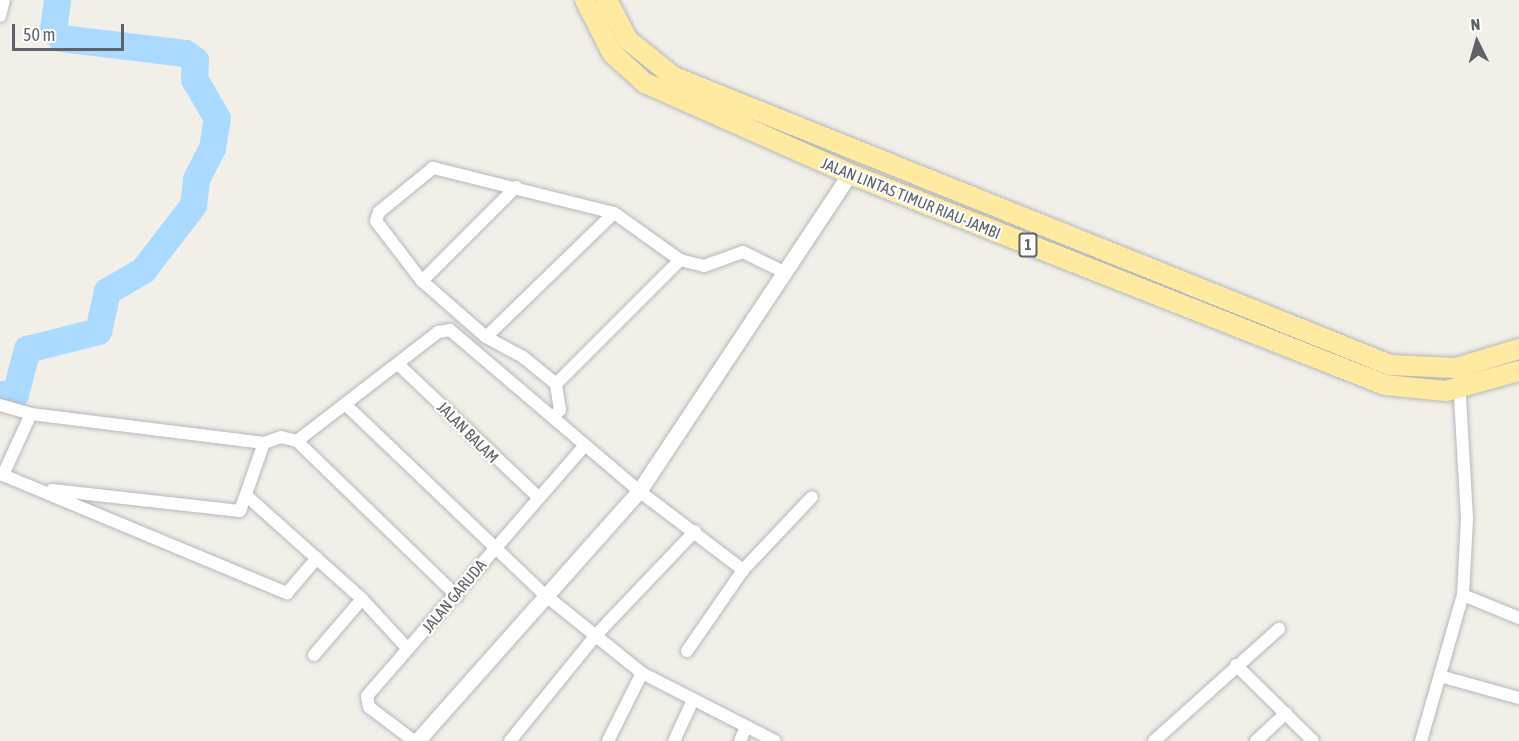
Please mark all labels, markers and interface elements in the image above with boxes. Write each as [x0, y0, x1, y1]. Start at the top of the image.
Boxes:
scale bar [15, 12, 128, 50]
north arrow [1447, 12, 1507, 72]
text: N [1470, 15, 1481, 33]
text: 50 m [23, 24, 55, 45]
street label: JALAN LINTAS TIMUR RIAU-JAMBI [819, 153, 1003, 243]
road number: 1 [1018, 233, 1038, 257]
street label: JALAN BALAM [433, 397, 503, 467]
street label: JALAN GARUDA [418, 556, 490, 636]

